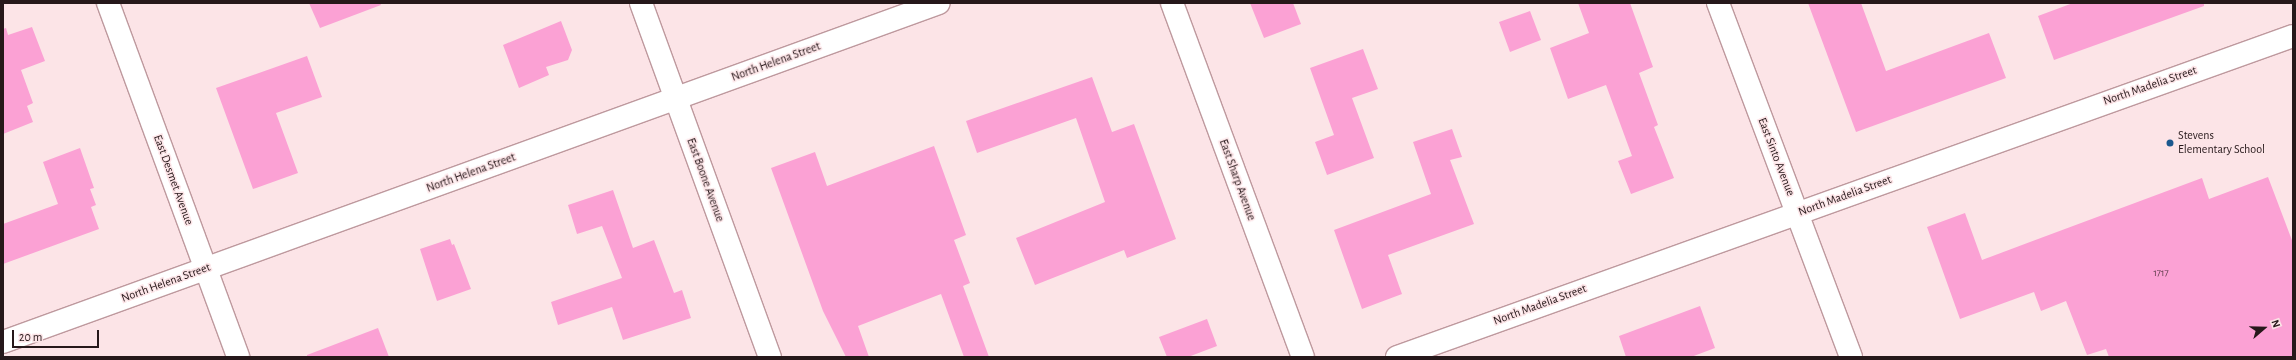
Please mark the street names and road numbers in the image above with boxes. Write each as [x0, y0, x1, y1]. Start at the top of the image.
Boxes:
street label: North Helena Street [730, 39, 822, 85]
street label: North Madelia Street [2101, 63, 2199, 109]
street label: East Sinto Avenue [1754, 116, 1798, 198]
street label: East Desmet Avenue [150, 133, 196, 227]
street label: East Boone Avenue [683, 136, 727, 224]
street label: East Sharp Avenue [1216, 137, 1258, 223]
street label: North Helena Street [425, 150, 517, 196]
street label: North Madelia Street [1797, 172, 1893, 220]
street label: North Helena Street [120, 260, 212, 306]
street label: North Madelia Street [1492, 281, 1588, 329]

